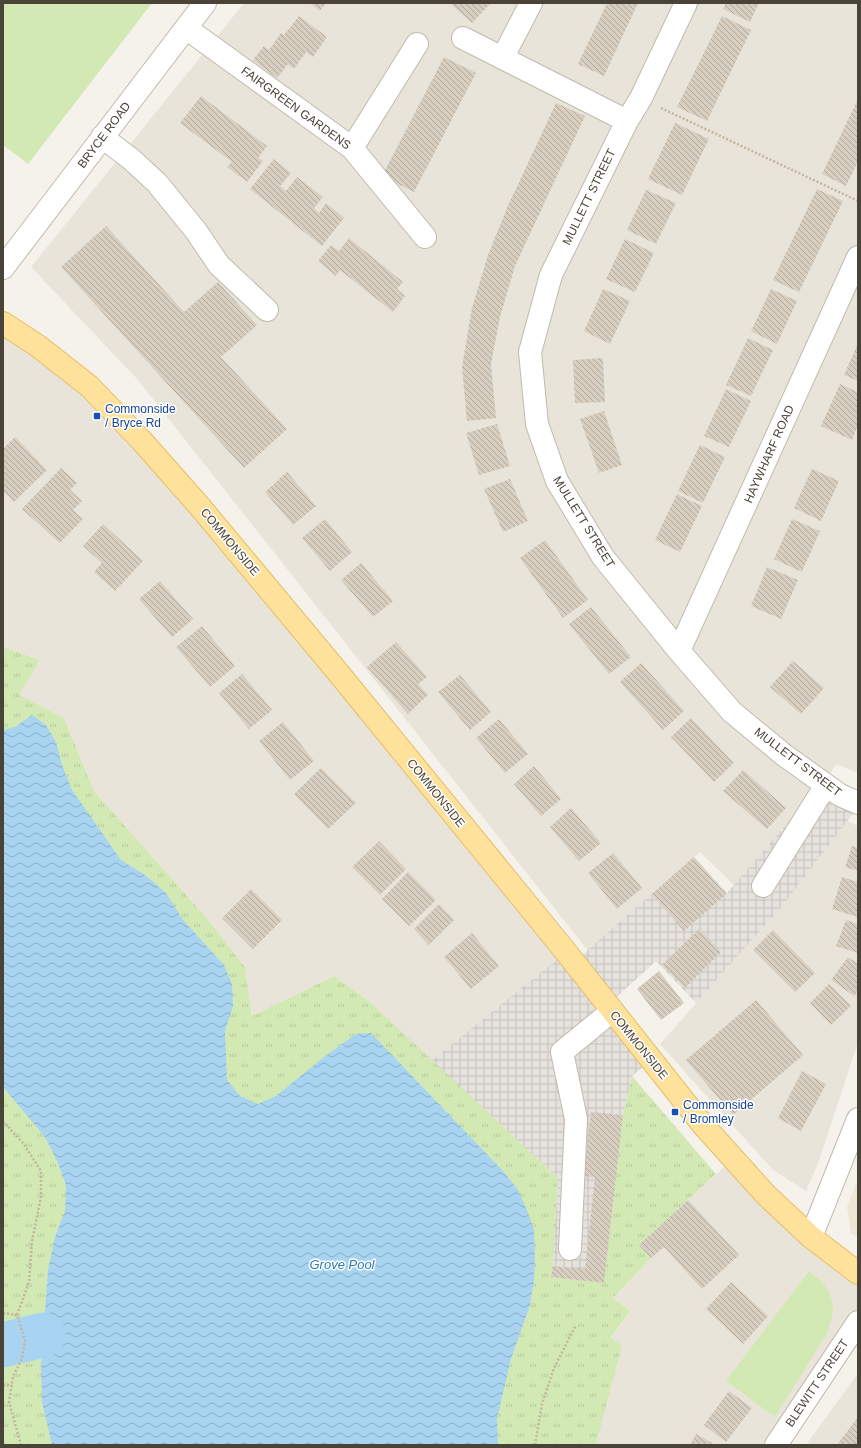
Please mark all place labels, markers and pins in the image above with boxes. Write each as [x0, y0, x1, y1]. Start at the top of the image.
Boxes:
place label: Commonside / Bryce Rd [105, 402, 176, 430]
marker: Commonside / Bryce Rd [92, 411, 102, 421]
place label: Commonside / Bromley [683, 1098, 754, 1126]
marker: Commonside / Bromley [670, 1107, 680, 1117]

